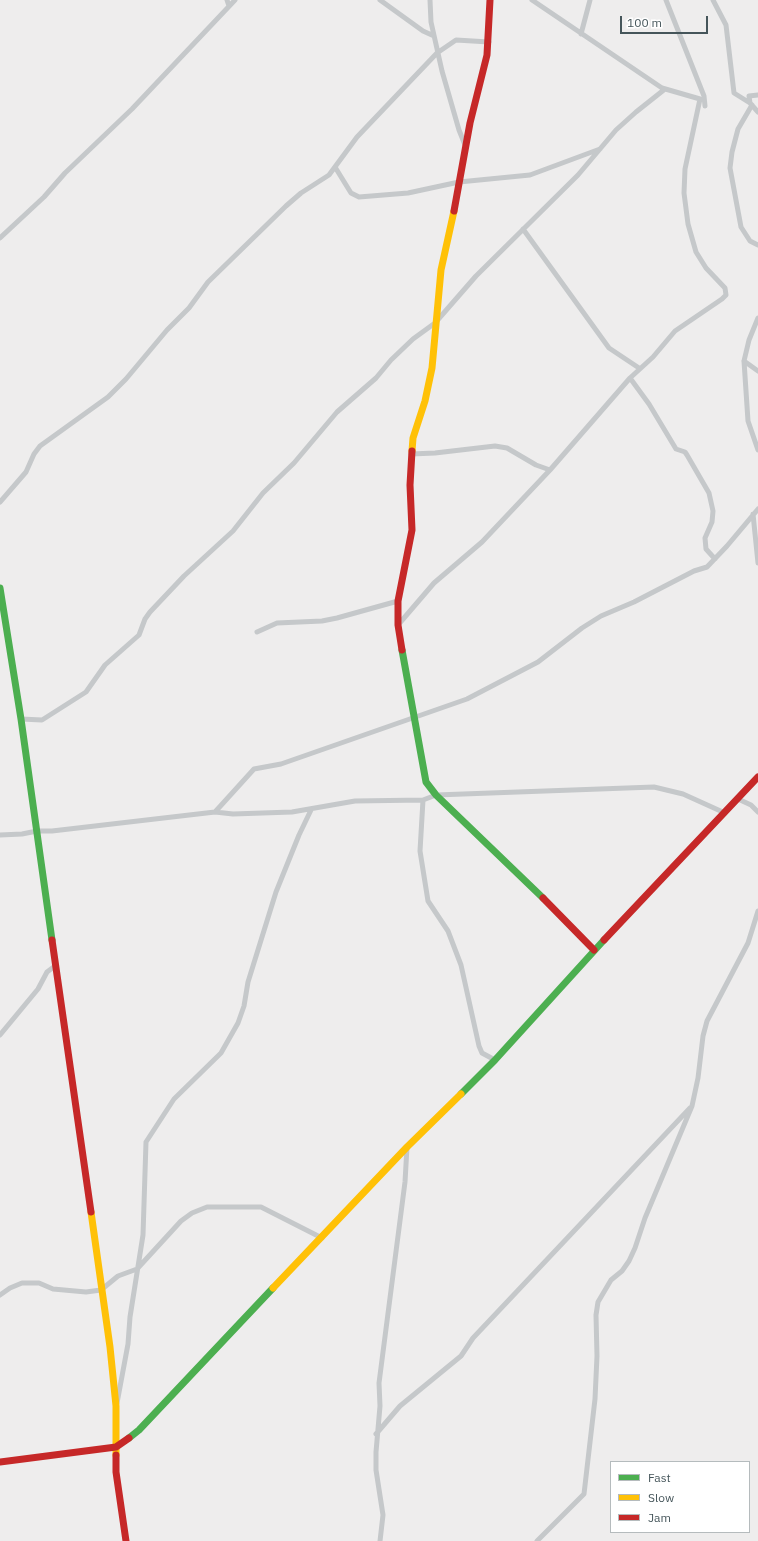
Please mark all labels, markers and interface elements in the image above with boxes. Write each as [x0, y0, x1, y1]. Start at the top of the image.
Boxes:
scale bar [622, 8, 710, 34]
text: 100 m [627, 15, 662, 30]
legend [610, 1461, 750, 1533]
text: Fast [648, 1470, 671, 1485]
text: Slow [648, 1490, 674, 1505]
text: Jam [648, 1510, 671, 1525]

